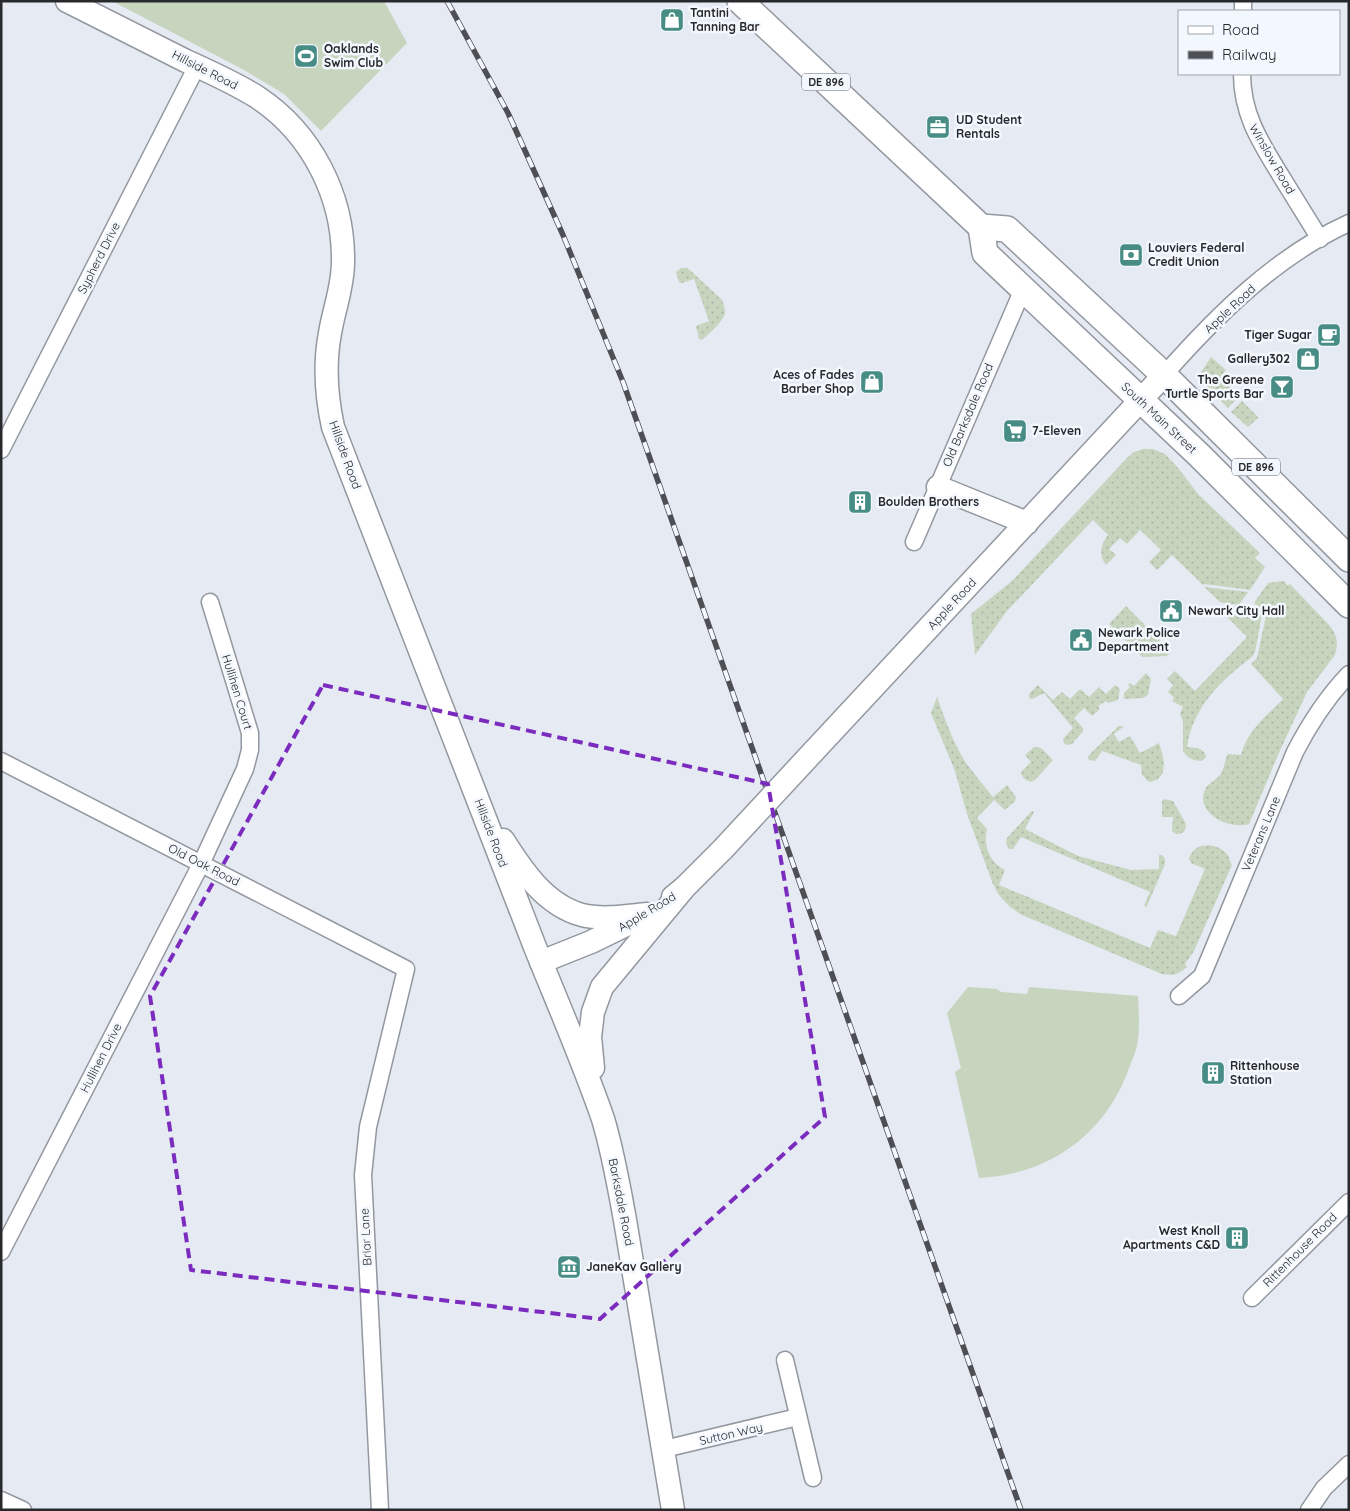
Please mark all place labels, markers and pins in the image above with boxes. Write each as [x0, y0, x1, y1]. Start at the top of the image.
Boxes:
place label: Tantini Tanning Bar [690, 5, 760, 34]
shop icon: Tantini Tanning Bar [659, 7, 685, 33]
place label: Oaklands Swim Club [324, 41, 383, 70]
sports icon: Oaklands Swim Club [293, 43, 319, 69]
place label: UD Student Rentals [956, 112, 1022, 141]
office icon: UD Student Rentals [925, 114, 951, 140]
place label: Louviers Federal Credit Union [1148, 240, 1244, 269]
bank icon: Louviers Federal Credit Union [1118, 242, 1144, 268]
cafe icon: Tiger Sugar [1316, 322, 1342, 348]
place label: Tiger Sugar [1244, 327, 1312, 342]
shop icon: Gallery302 [1295, 346, 1321, 372]
place label: Gallery302 [1228, 351, 1290, 366]
place label: Aces of Fades Barber Shop [773, 367, 854, 396]
shop icon: Aces of Fades Barber Shop [859, 369, 885, 395]
place label: The Greene Turtle Sports Bar [1165, 372, 1264, 401]
bar icon: The Greene Turtle Sports Bar [1269, 374, 1295, 400]
supermarket icon: 7-Eleven [1002, 418, 1028, 444]
place label: 7-Eleven [1032, 423, 1081, 438]
building icon: Boulden Brothers [847, 489, 873, 515]
place label: Boulden Brothers [878, 494, 979, 509]
public building icon: Newark City Hall [1158, 598, 1184, 624]
place label: Newark City Hall [1188, 603, 1284, 618]
place label: Newark Police Department [1098, 625, 1180, 654]
public building icon: Newark Police Department [1068, 627, 1094, 653]
place label: Rittenhouse Station [1230, 1058, 1300, 1087]
building icon: Rittenhouse Station [1200, 1060, 1226, 1086]
place label: West Knoll Apartments C&D [1123, 1223, 1220, 1252]
building icon: West Knoll Apartments C&D [1224, 1225, 1250, 1251]
museum icon: JaneKav Gallery [556, 1254, 582, 1280]
place label: JaneKav Gallery [586, 1259, 682, 1274]

